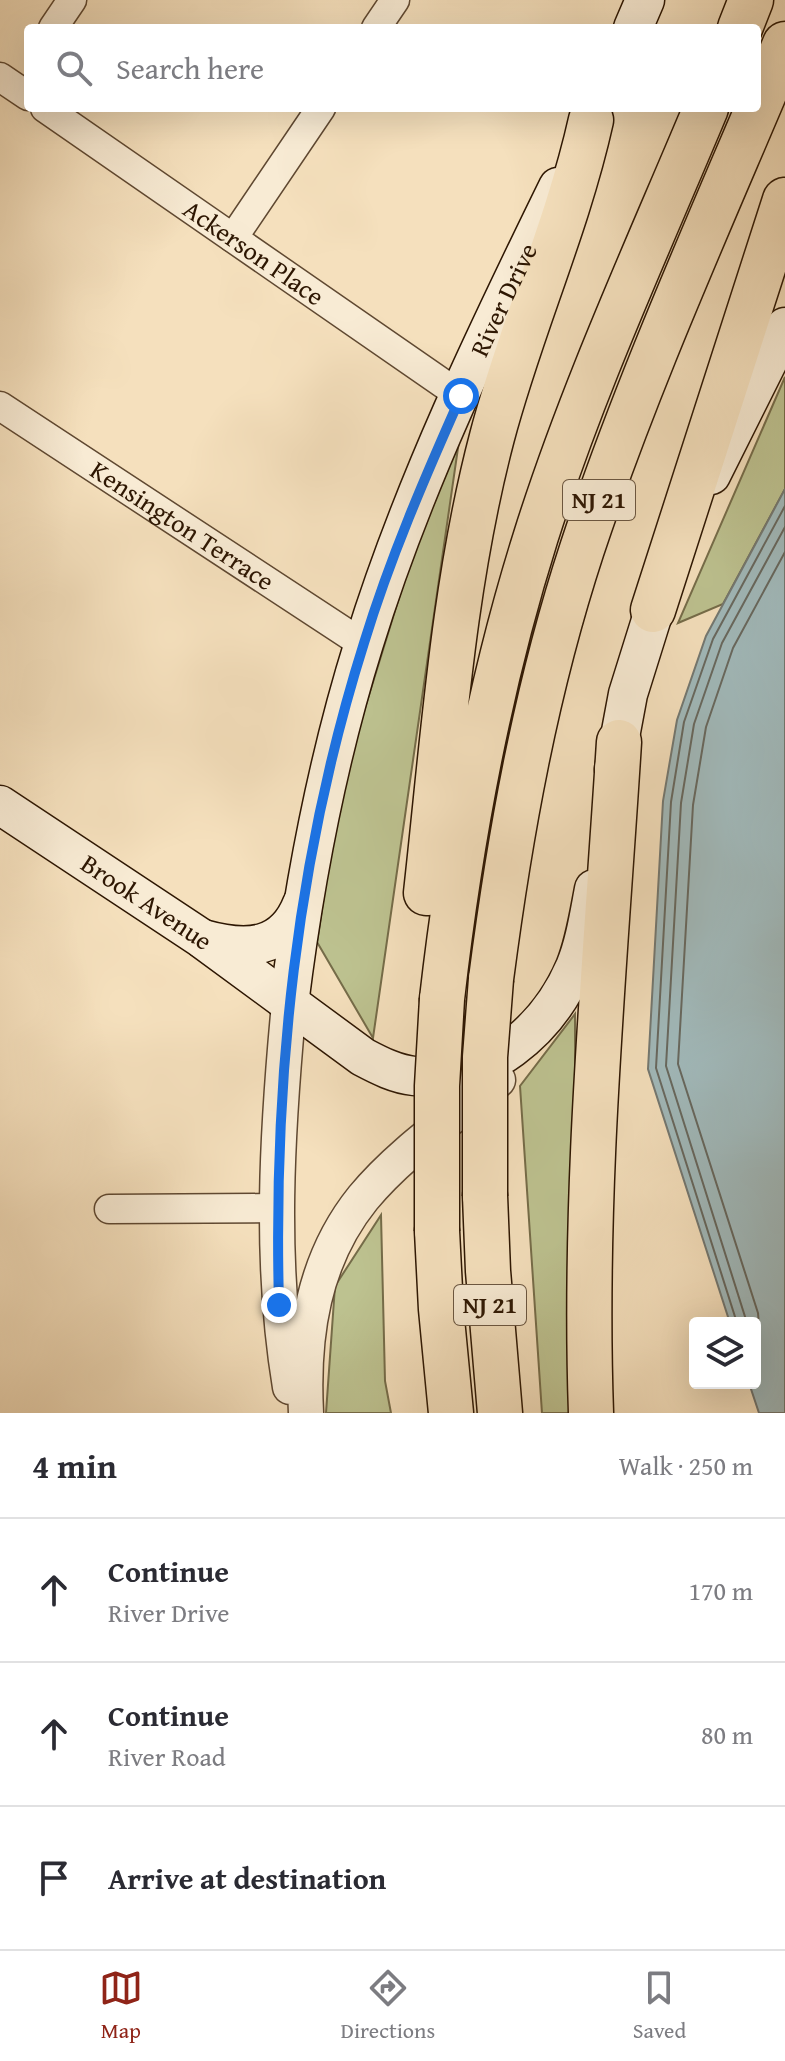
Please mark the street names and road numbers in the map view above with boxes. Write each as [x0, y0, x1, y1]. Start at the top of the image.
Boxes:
street label: Ackerson Place [176, 190, 333, 315]
street label: River Drive [459, 236, 547, 363]
street label: Kensington Terrace [83, 450, 282, 600]
road number: NJ 21 [563, 480, 635, 520]
street label: Brook Avenue [74, 844, 221, 959]
road number: NJ 21 [454, 1285, 526, 1325]

